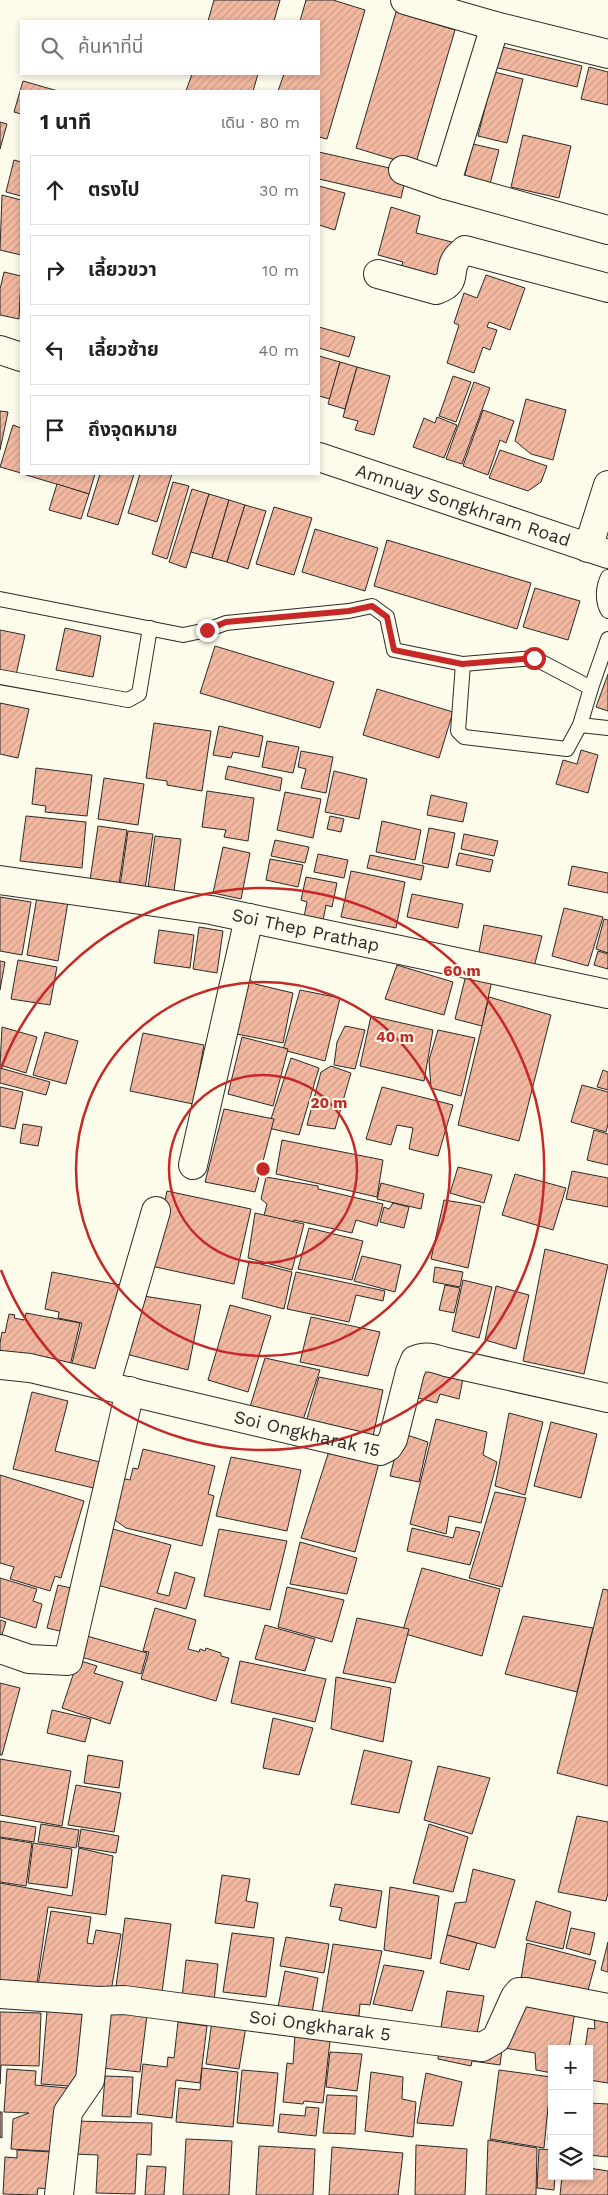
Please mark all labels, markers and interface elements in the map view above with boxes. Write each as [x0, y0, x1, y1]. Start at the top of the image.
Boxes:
search box [20, 20, 320, 75]
icon: search [38, 34, 66, 62]
text: ค้นหาที่นี่ [78, 35, 143, 58]
text: 1 นาที [40, 109, 91, 134]
text: เดิน · 80 m [221, 113, 300, 132]
icon: ahead [41, 176, 69, 204]
text: ตรงไป [88, 178, 140, 201]
text: 30 m [259, 181, 299, 200]
icon: right [41, 256, 69, 284]
text: เลี้ยวขวา [88, 258, 157, 281]
text: 10 m [262, 261, 299, 280]
icon: left [41, 336, 69, 364]
text: เลี้ยวซ้าย [88, 338, 159, 361]
text: 40 m [259, 341, 299, 360]
icon: arrive [41, 416, 69, 444]
text: ถึงจุดหมาย [88, 418, 178, 441]
street label: Amnuay Songkhram Road [353, 459, 573, 551]
route end [196, 619, 219, 642]
route start [523, 647, 546, 670]
street label: Soi Thep Prathap [230, 904, 382, 955]
text: 60 m [443, 962, 481, 980]
text: 40 m [376, 1028, 414, 1046]
text: 20 m [310, 1094, 348, 1112]
centre of rings [254, 1160, 272, 1178]
street label: Soi Ongkharak 15 [232, 1406, 382, 1461]
street label: Soi Ongkharak 5 [248, 2006, 392, 2045]
map controls [548, 2045, 593, 2180]
button: + [548, 2045, 593, 2090]
button: − [548, 2090, 593, 2135]
button: layers [548, 2135, 593, 2180]

